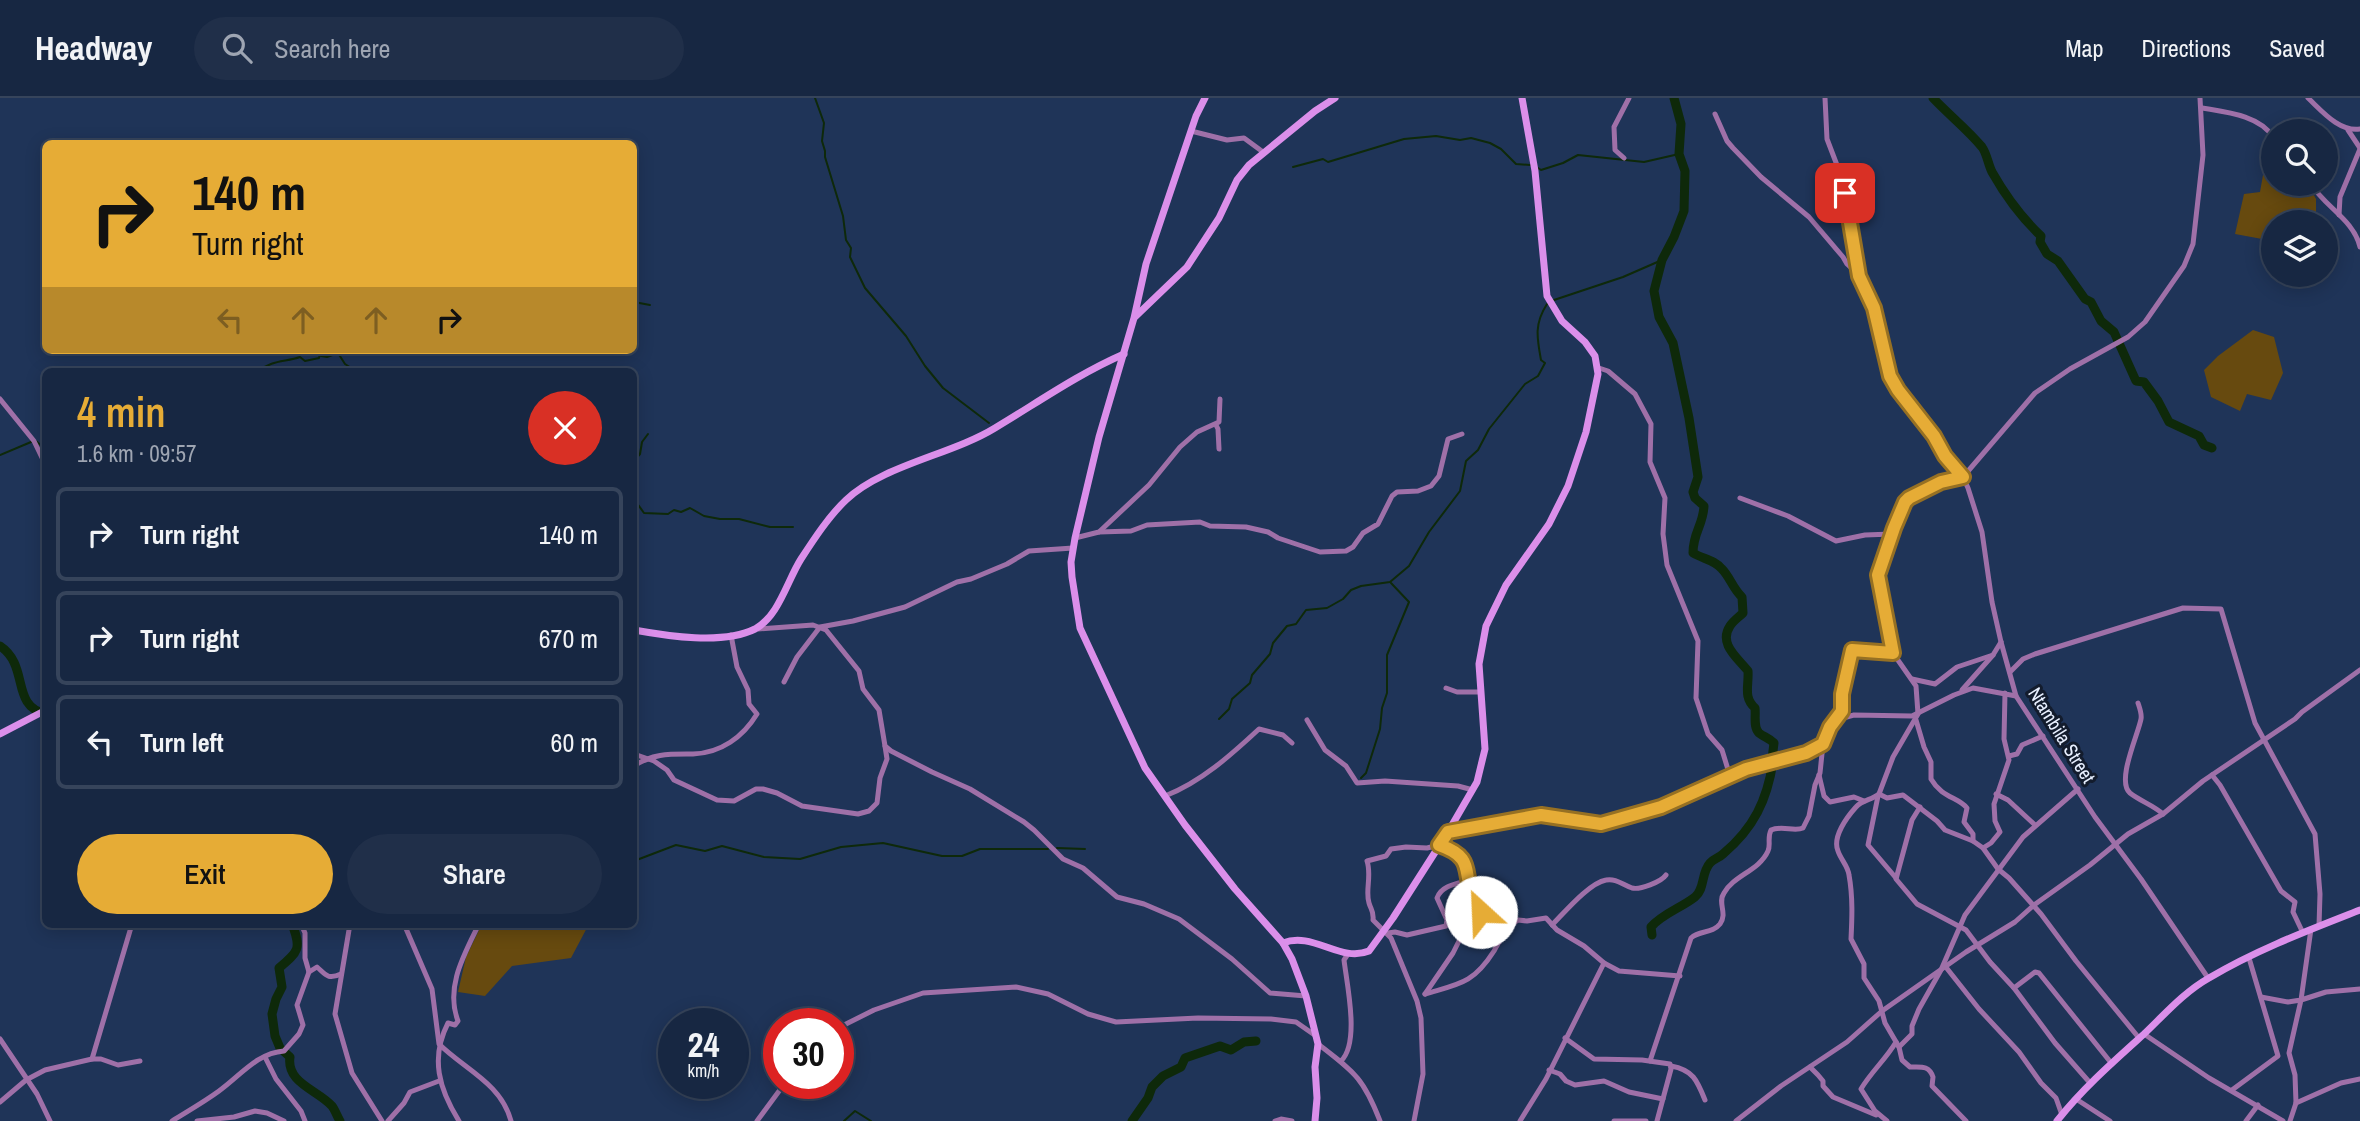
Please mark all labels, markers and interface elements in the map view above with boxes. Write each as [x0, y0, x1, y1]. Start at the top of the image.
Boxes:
search box [194, 17, 684, 80]
text: Headway [35, 26, 152, 70]
icon: search [218, 29, 256, 67]
text: Search here [274, 31, 390, 66]
text: Map [2065, 32, 2103, 64]
text: Directions [2141, 32, 2231, 64]
text: Saved [2269, 32, 2325, 64]
map controls [2261, 119, 2338, 287]
button: search [2261, 119, 2338, 196]
text: 140 m [192, 159, 306, 225]
pin [1815, 163, 1875, 223]
icon: right [77, 168, 168, 259]
icon: arrive [1826, 174, 1864, 212]
button: layers [2261, 210, 2338, 287]
text: Turn right [192, 222, 304, 265]
icon: left [211, 301, 249, 339]
icon: ahead [284, 301, 322, 339]
icon: ahead [357, 301, 395, 339]
icon: right [430, 301, 468, 339]
text: 4 min [77, 384, 166, 440]
button: close [528, 391, 602, 465]
text: 1.6 km · 09:57 [77, 438, 197, 469]
icon: right [81, 515, 119, 553]
text: Turn right [140, 517, 239, 552]
text: 140 m [539, 517, 598, 552]
icon: right [81, 619, 119, 657]
text: Turn right [140, 621, 239, 656]
text: 670 m [539, 621, 598, 656]
street label: Ntambila Street [2022, 682, 2102, 788]
icon: left [81, 723, 119, 761]
text: Turn left [140, 725, 224, 760]
text: 60 m [551, 725, 598, 760]
button: Exit [77, 834, 333, 914]
button: Share [347, 834, 602, 914]
position arrow [1444, 875, 1518, 949]
speed limit sign: 30 [763, 1008, 854, 1099]
text: 24 [688, 1021, 719, 1068]
text: km/h [688, 1058, 720, 1083]

